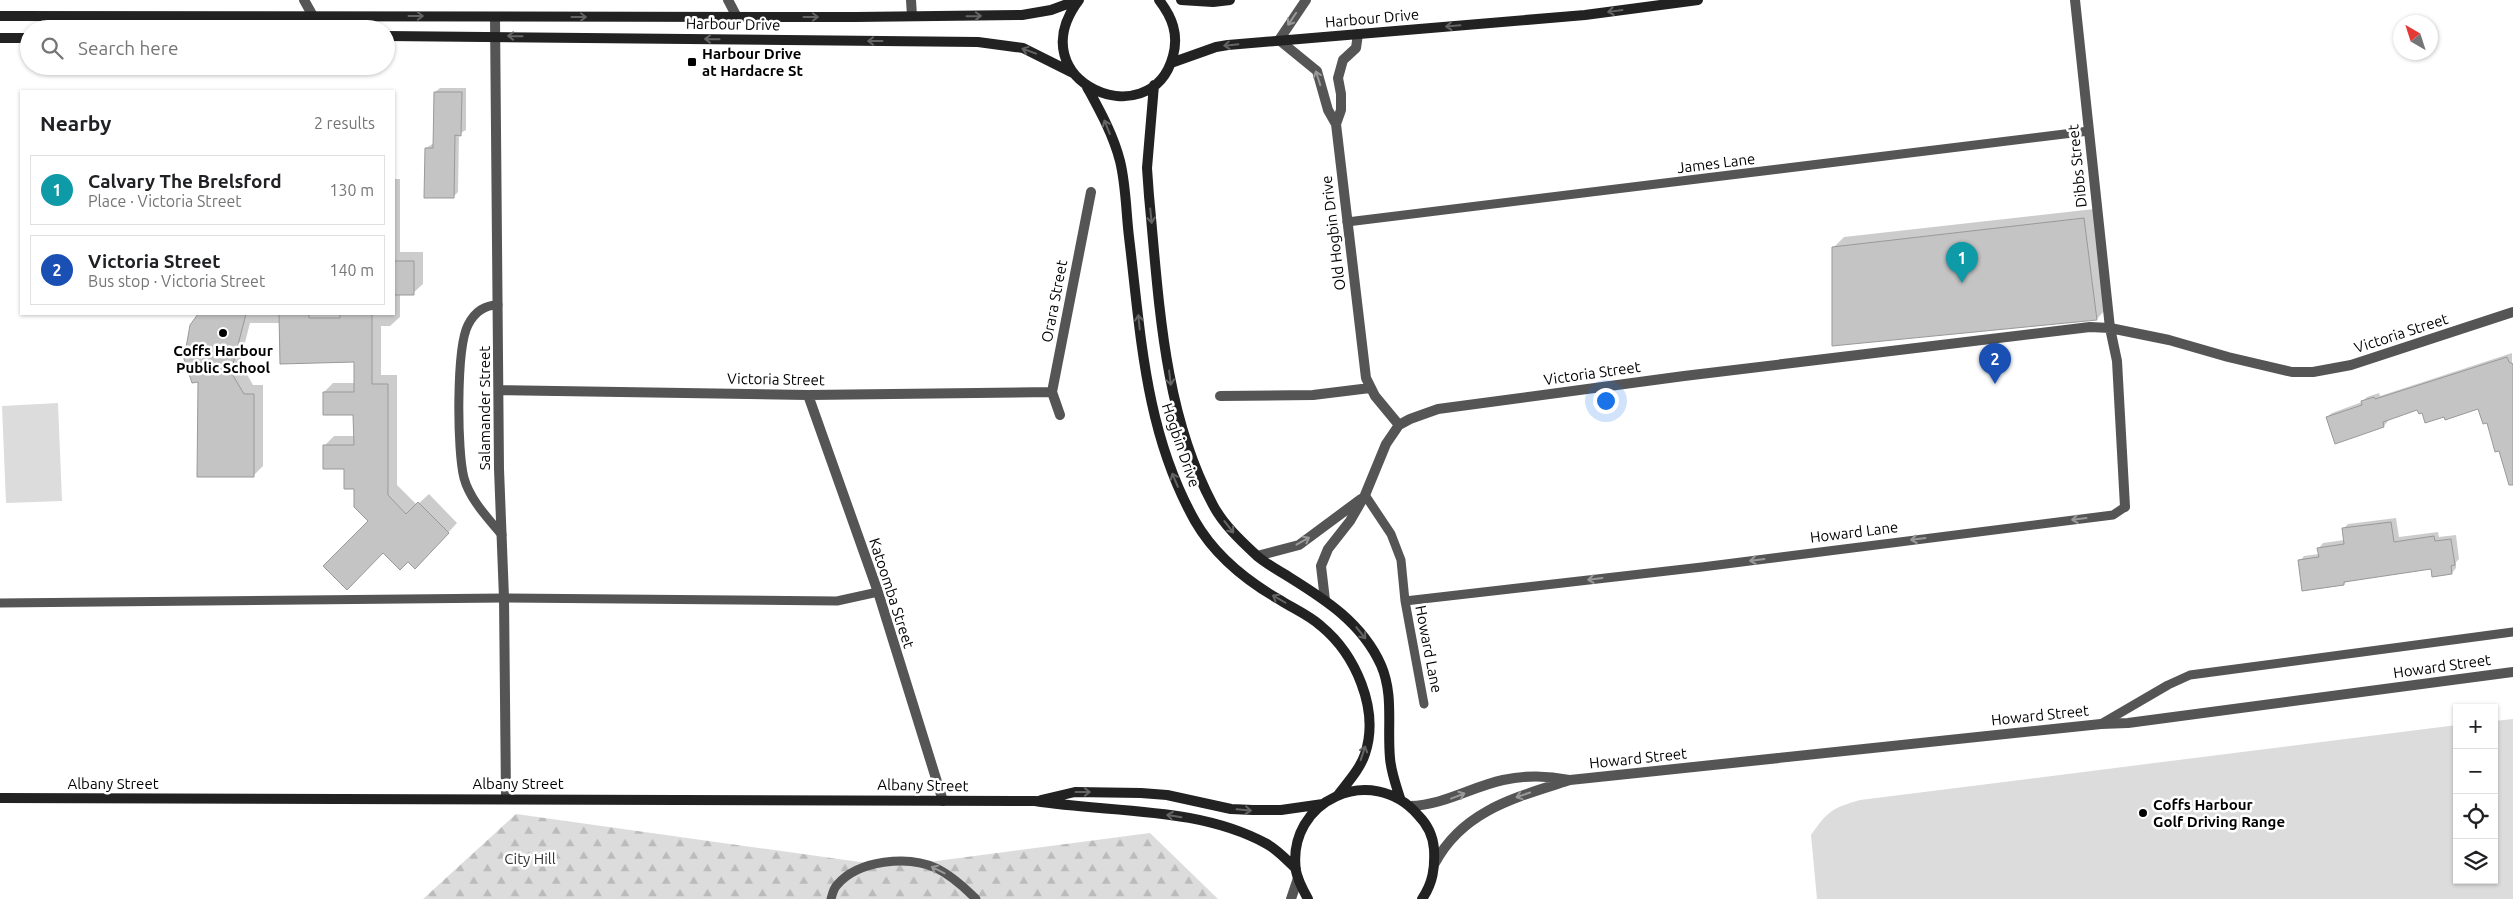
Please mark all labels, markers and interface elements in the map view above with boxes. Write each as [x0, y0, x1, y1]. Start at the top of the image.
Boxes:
street label: Harbour Drive [1324, 5, 1420, 31]
one-way arrow [1607, 6, 1623, 16]
one-way arrow [408, 11, 424, 21]
one-way arrow [965, 11, 981, 20]
one-way arrow [570, 12, 586, 22]
one-way arrow [802, 12, 819, 22]
one-way arrow [1287, 12, 1297, 26]
street label: Harbour Drive [686, 15, 780, 33]
north arrow [2393, 15, 2438, 60]
search box [20, 20, 395, 75]
one-way arrow [1445, 21, 1461, 31]
one-way arrow [507, 31, 524, 41]
icon: search [38, 34, 66, 62]
one-way arrow [705, 34, 721, 44]
one-way arrow [867, 36, 883, 45]
text: Search here [78, 37, 178, 59]
one-way arrow [1223, 40, 1239, 50]
place label: Harbour Drive at Hardacre St [702, 45, 803, 79]
one-way arrow [1022, 46, 1037, 55]
marker: Harbour Drive at Hardacre St [686, 56, 698, 68]
one-way arrow [1313, 71, 1323, 87]
text: Nearby [40, 111, 111, 135]
text: 2 results [314, 114, 375, 132]
one-way arrow [1102, 120, 1112, 135]
street label: Dibbs Street [2064, 123, 2090, 208]
street label: James Lane [1676, 150, 1756, 176]
text: Calvary The Brelsford [88, 170, 282, 192]
street label: Old Hogbin Drive [1318, 175, 1348, 291]
text: 1 [52, 181, 62, 199]
text: 130 m [329, 181, 374, 199]
text: Place · Victoria Street [88, 192, 242, 210]
one-way arrow [1146, 208, 1156, 224]
pin: 1 [1946, 242, 1978, 283]
text: Victoria Street [88, 250, 221, 272]
street label: Orara Street [1038, 258, 1070, 344]
text: 2 [52, 261, 62, 279]
text: 140 m [329, 261, 374, 279]
text: Bus stop · Victoria Street [88, 272, 265, 290]
street label: Victoria Street [2352, 310, 2450, 356]
one-way arrow [1134, 314, 1144, 330]
marker: Coffs Harbour Public School [217, 327, 229, 339]
place label: Coffs Harbour Public School [173, 342, 274, 376]
pin: 2 [1979, 343, 2011, 384]
street label: Salamander Street [476, 346, 493, 470]
street label: Victoria Street [1542, 358, 1642, 388]
one-way arrow [1165, 369, 1175, 385]
street label: Victoria Street [727, 370, 825, 388]
your location [1593, 388, 1619, 414]
street label: Hogbin Drive [1159, 401, 1203, 489]
one-way arrow [1169, 473, 1179, 488]
one-way arrow [2071, 514, 2087, 524]
street label: Howard Lane [1809, 518, 1899, 546]
one-way arrow [1224, 520, 1234, 534]
one-way arrow [1910, 534, 1926, 544]
street label: Katoomba Street [866, 536, 918, 650]
one-way arrow [1295, 536, 1309, 546]
one-way arrow [1749, 555, 1765, 565]
one-way arrow [1588, 574, 1604, 584]
one-way arrow [1272, 594, 1286, 604]
street label: Howard Lane [1412, 604, 1446, 694]
one-way arrow [1355, 626, 1366, 639]
street label: Howard Street [2392, 651, 2492, 681]
street label: Howard Street [1990, 701, 2090, 729]
map controls [2453, 704, 2498, 884]
button: + [2453, 704, 2498, 749]
street label: Howard Street [1588, 744, 1688, 772]
one-way arrow [1359, 746, 1369, 762]
button: − [2453, 749, 2498, 794]
street label: Albany Street [67, 775, 159, 792]
street label: Albany Street [472, 775, 564, 792]
street label: Albany Street [877, 776, 969, 794]
one-way arrow [1074, 787, 1091, 797]
one-way arrow [1450, 791, 1465, 800]
one-way arrow [1516, 791, 1532, 801]
button: locate [2453, 794, 2498, 839]
place label: Coffs Harbour Golf Driving Range [2153, 796, 2285, 830]
one-way arrow [1235, 805, 1251, 814]
marker: Coffs Harbour Golf Driving Range [2137, 807, 2149, 819]
one-way arrow [1166, 811, 1182, 821]
button: layers [2453, 839, 2498, 884]
park label: City Hill [504, 850, 556, 867]
one-way arrow [930, 865, 945, 875]

